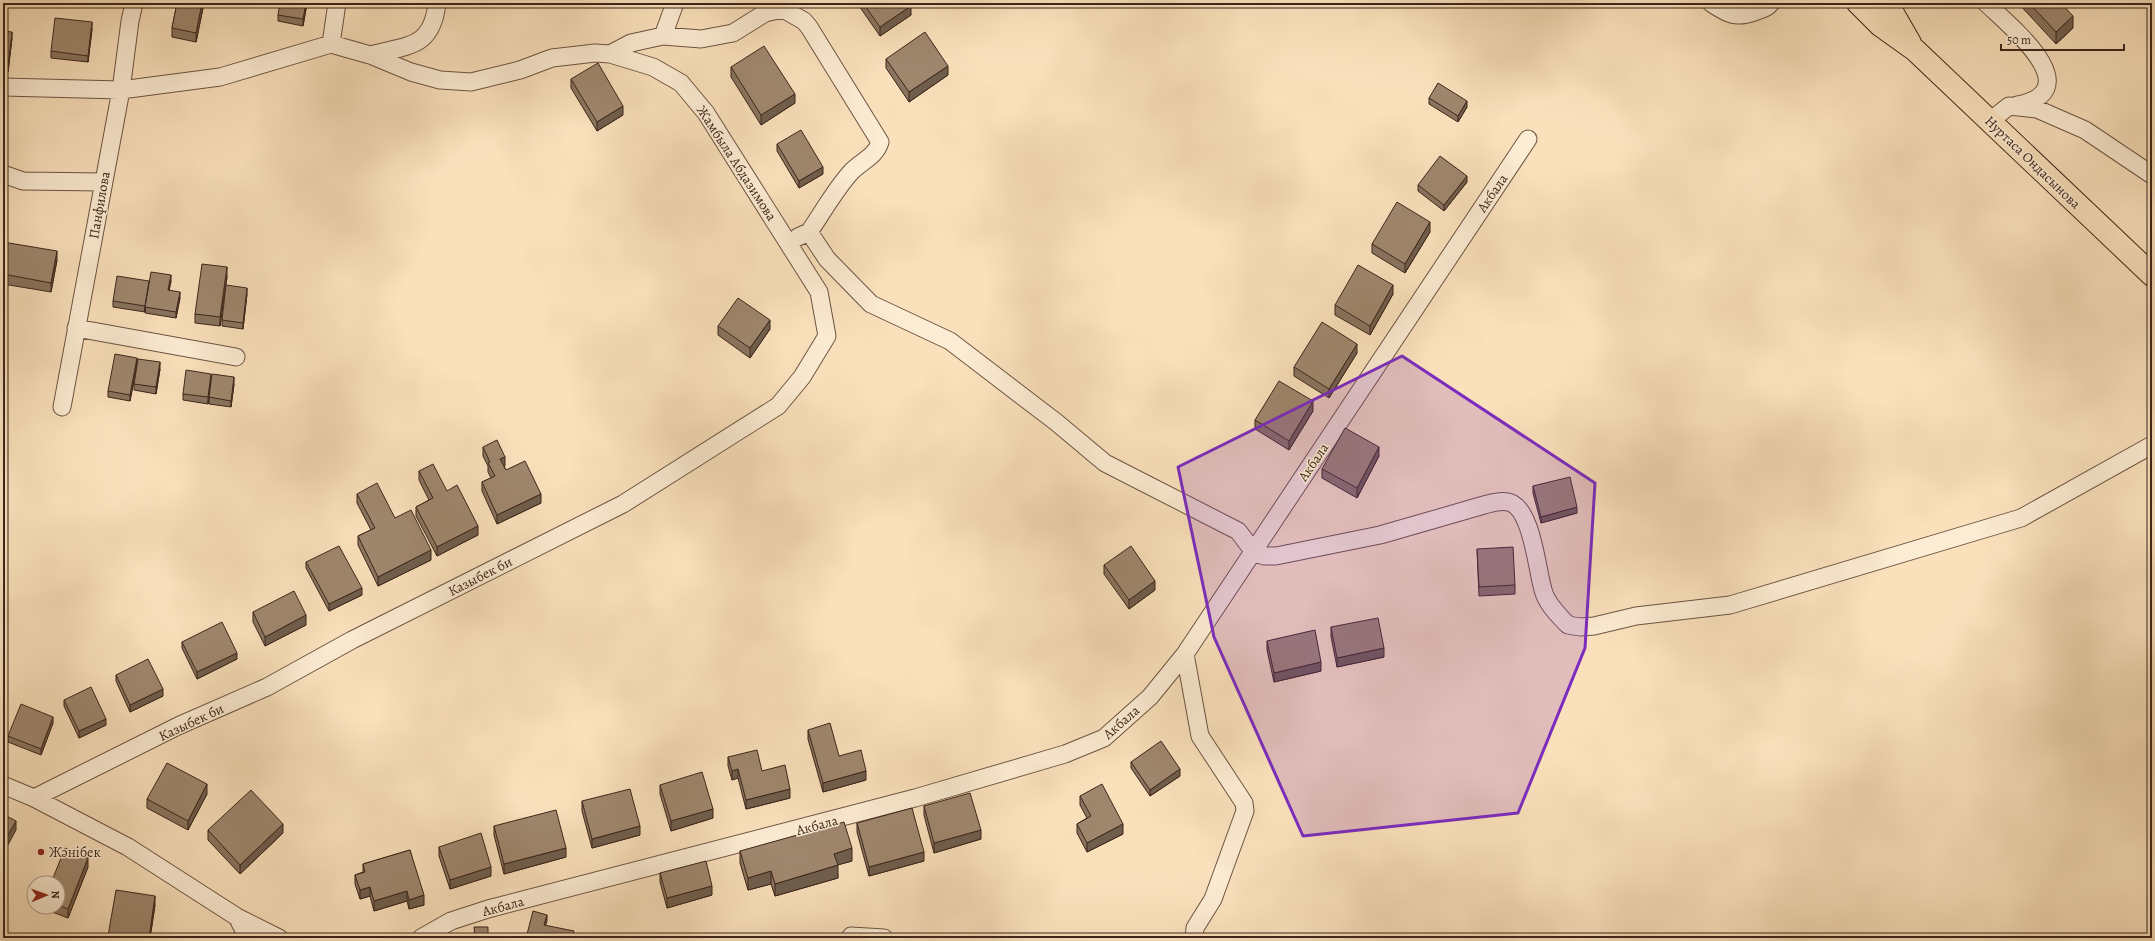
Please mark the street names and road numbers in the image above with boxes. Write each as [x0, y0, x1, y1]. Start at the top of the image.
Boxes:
street label: Жамбыла Абдазимова [692, 102, 781, 225]
street label: Нуртаса Ондасынова [1981, 112, 2085, 214]
street label: Панфилова [84, 169, 115, 240]
street label: Акбала [1472, 170, 1512, 217]
street label: Акбала [1293, 439, 1333, 486]
street label: Казыбек би [445, 552, 516, 601]
street label: Казыбек би [156, 699, 227, 746]
street label: Акбала [1098, 701, 1144, 744]
street label: Акбала [793, 811, 841, 840]
street label: Акбала [479, 892, 527, 921]

